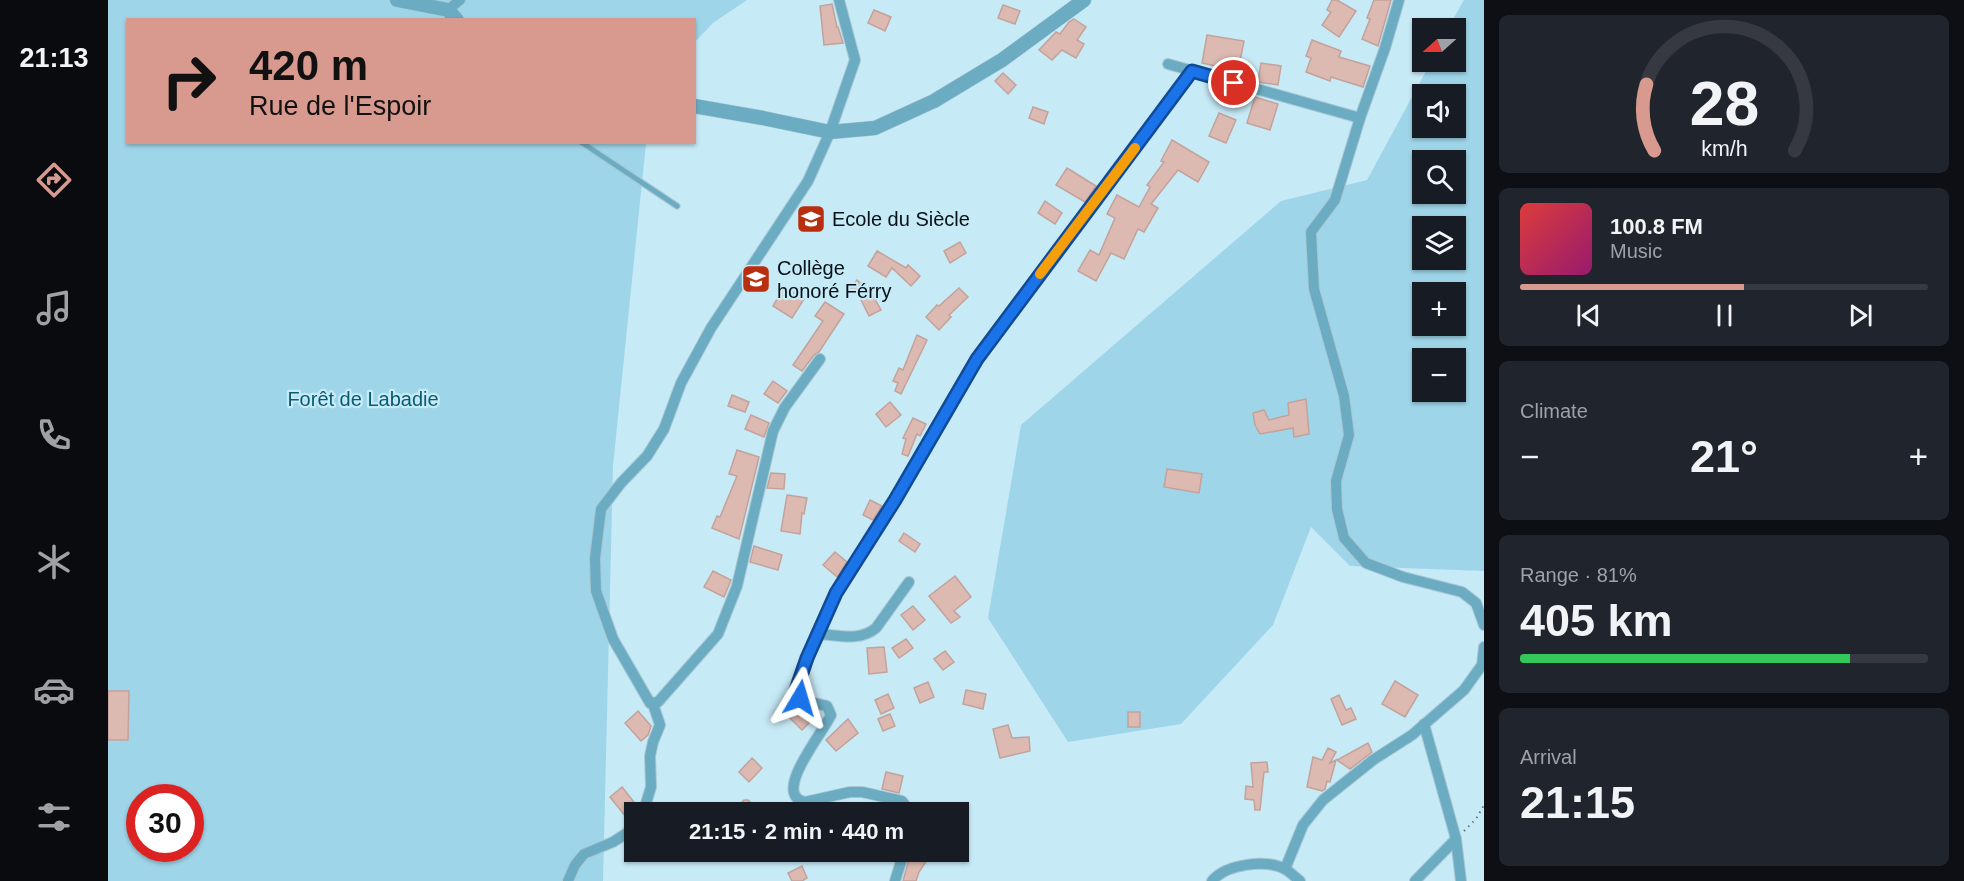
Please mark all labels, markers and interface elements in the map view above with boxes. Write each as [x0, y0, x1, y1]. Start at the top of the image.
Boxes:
north arrow [1412, 18, 1466, 72]
map controls [1412, 18, 1466, 402]
icon: right [150, 42, 228, 120]
text: 420 m [249, 42, 368, 89]
text: 21:13 [19, 43, 89, 73]
pin [1208, 57, 1259, 108]
icon: arrive [1217, 66, 1250, 99]
text: 28 [1689, 69, 1759, 138]
button: sound [1412, 84, 1466, 138]
text: Rue de l'Espoir [249, 91, 431, 121]
text: km/h [1701, 137, 1747, 161]
button: search [1412, 150, 1466, 204]
icon: directions [33, 159, 75, 201]
school or university icon: Ecole du Siècle [795, 203, 827, 235]
place label: Ecole du Siècle [832, 208, 970, 230]
text: 100.8 FM [1610, 214, 1703, 239]
button: layers [1412, 216, 1466, 270]
text: Music [1610, 240, 1662, 262]
place label: Collège honoré Férry [777, 257, 892, 302]
school or university icon: Collège honoré Férry [740, 263, 772, 295]
button: + [1412, 282, 1466, 336]
icon: music [33, 287, 75, 329]
icon: previous [1572, 299, 1605, 332]
icon: pause [1708, 299, 1741, 332]
icon: next [1844, 299, 1877, 332]
button: − [1412, 348, 1466, 402]
park label: Forêt de Labadie [287, 388, 439, 410]
text: Climate [1520, 400, 1588, 422]
icon: phone [33, 414, 75, 456]
text: 21° [1690, 431, 1758, 482]
text: − [1520, 438, 1539, 475]
text: + [1909, 438, 1928, 475]
icon: climate [33, 541, 75, 583]
text: Range · 81% [1520, 564, 1637, 586]
text: 405 km [1520, 595, 1673, 646]
position arrow [768, 666, 832, 730]
icon: car [33, 669, 75, 711]
text: Arrival [1520, 746, 1577, 768]
text: 21:15 [1520, 777, 1635, 828]
speed limit sign: 30 [126, 784, 204, 862]
icon: filters [33, 796, 75, 838]
text: 21:15 · 2 min · 440 m [689, 819, 904, 844]

